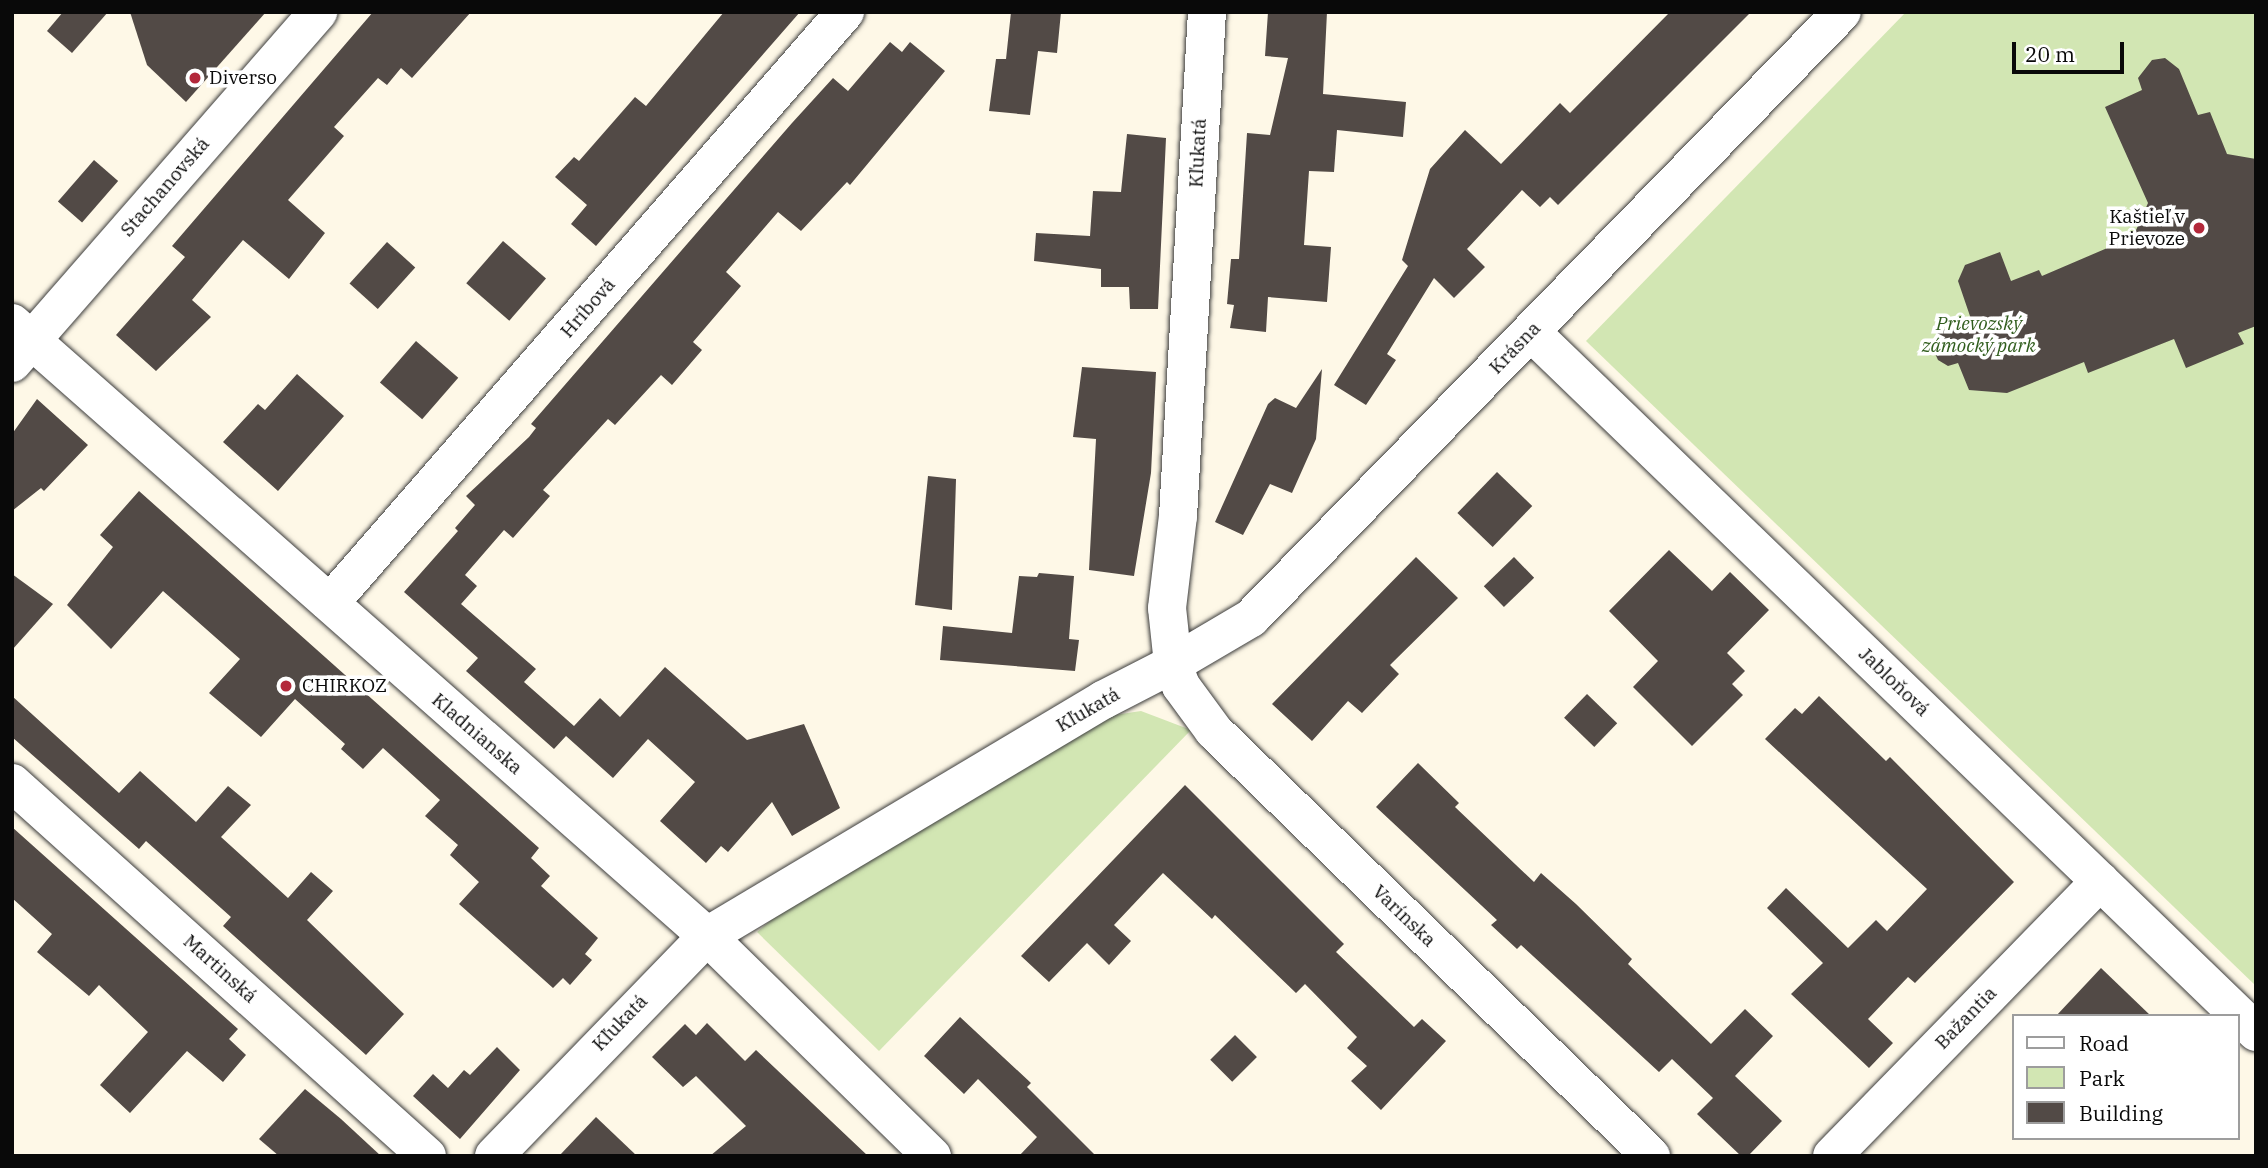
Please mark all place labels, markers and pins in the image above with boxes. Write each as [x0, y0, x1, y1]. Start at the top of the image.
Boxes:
place label: Diverso [209, 67, 277, 89]
marker: Diverso [187, 70, 203, 86]
place label: Kaštieľ v Prievoze [2109, 206, 2185, 250]
marker: Kaštieľ v Prievoze [2191, 220, 2207, 236]
place label: CHIRKOZ [302, 675, 387, 697]
marker: CHIRKOZ [276, 676, 296, 696]

